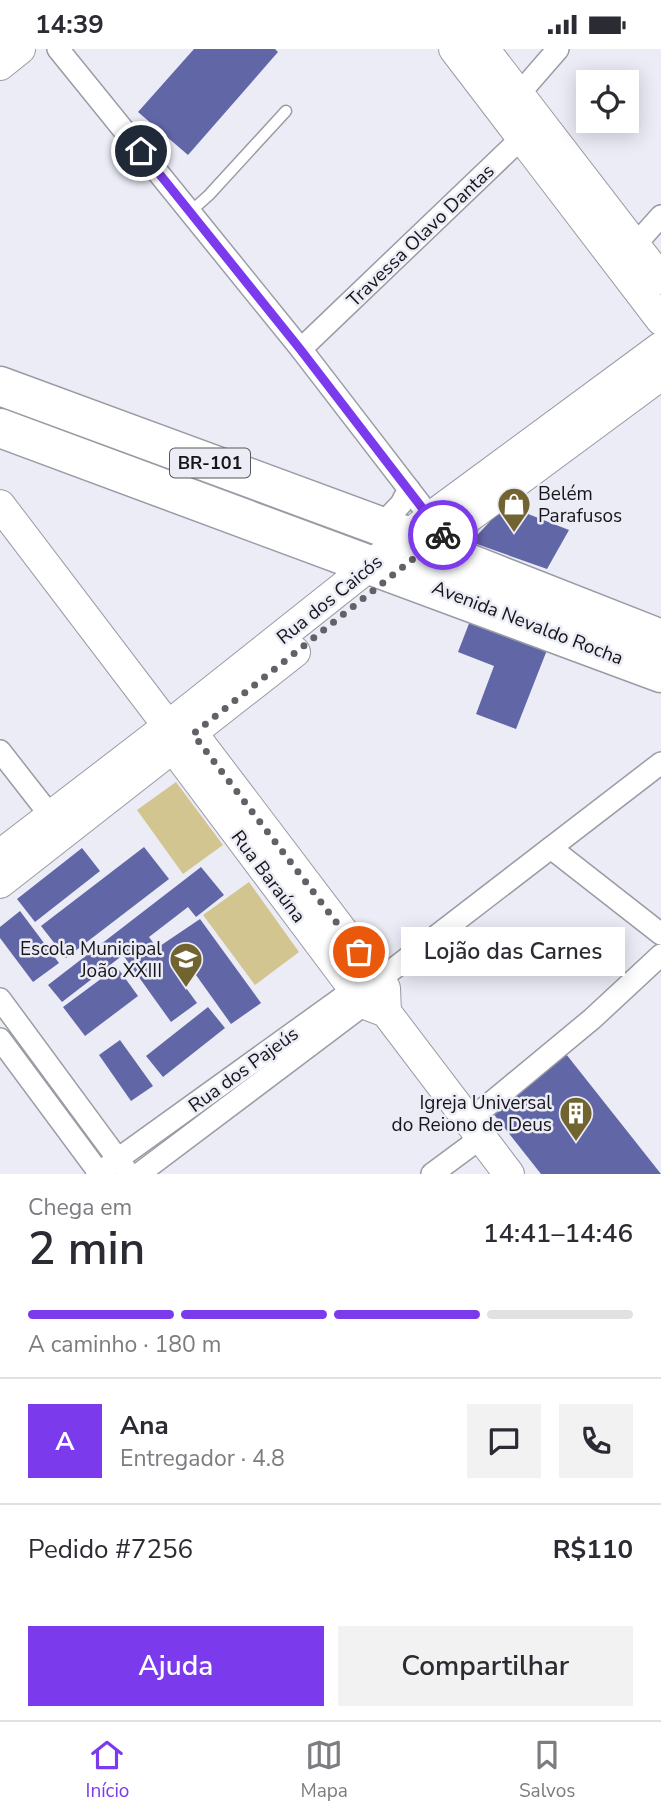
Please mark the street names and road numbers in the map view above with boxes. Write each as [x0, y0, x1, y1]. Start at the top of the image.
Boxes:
street label: Travessa Olavo Dantas [341, 158, 500, 313]
road number: BR-101 [170, 449, 250, 477]
street label: Rua dos Caicós [271, 549, 388, 651]
street label: Avenida Nevaldo Rocha [428, 574, 627, 671]
street label: Rua Baraúna [225, 825, 312, 928]
street label: Rua dos Pajeús [183, 1021, 304, 1119]

